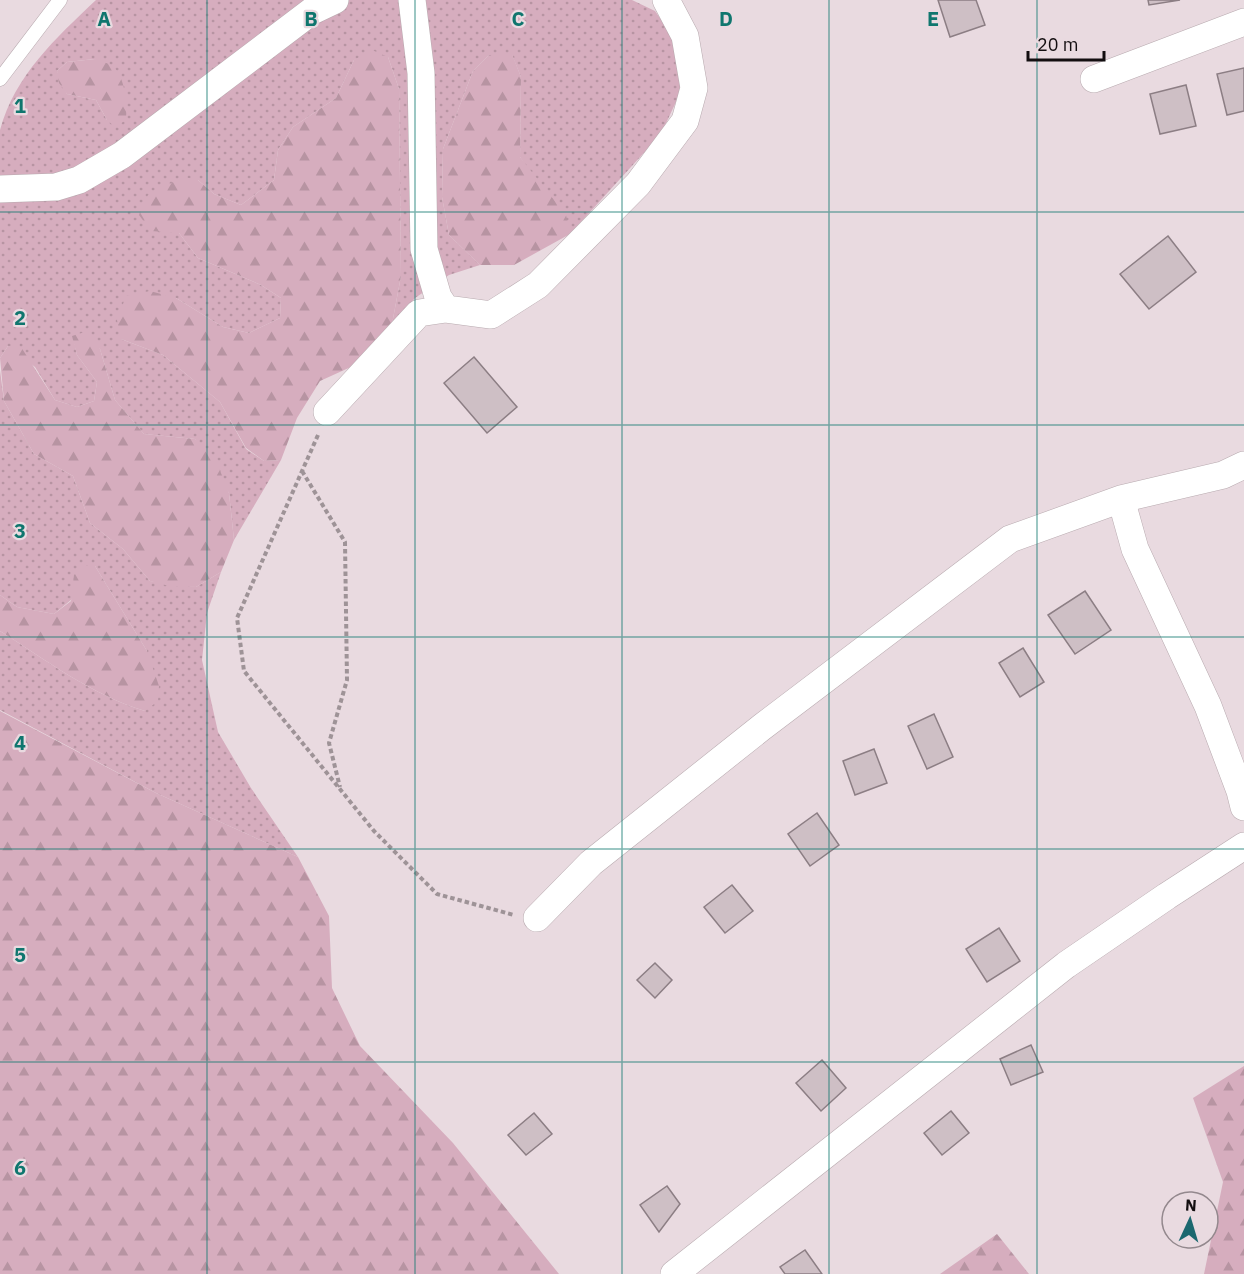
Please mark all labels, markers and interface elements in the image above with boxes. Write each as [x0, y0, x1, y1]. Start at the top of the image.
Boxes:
text: A [97, 5, 111, 32]
text: B [304, 5, 318, 32]
text: C [511, 5, 525, 32]
text: D [719, 5, 733, 32]
text: E [927, 5, 939, 32]
scale bar [1028, 24, 1104, 62]
text: 20 m [1037, 33, 1079, 56]
text: 1 [14, 92, 26, 119]
text: 2 [14, 304, 26, 331]
text: 3 [14, 517, 26, 544]
text: 4 [14, 729, 26, 756]
text: 5 [14, 941, 26, 968]
text: 6 [14, 1154, 26, 1181]
north arrow [1160, 1190, 1220, 1250]
text: N [1185, 1195, 1198, 1215]

